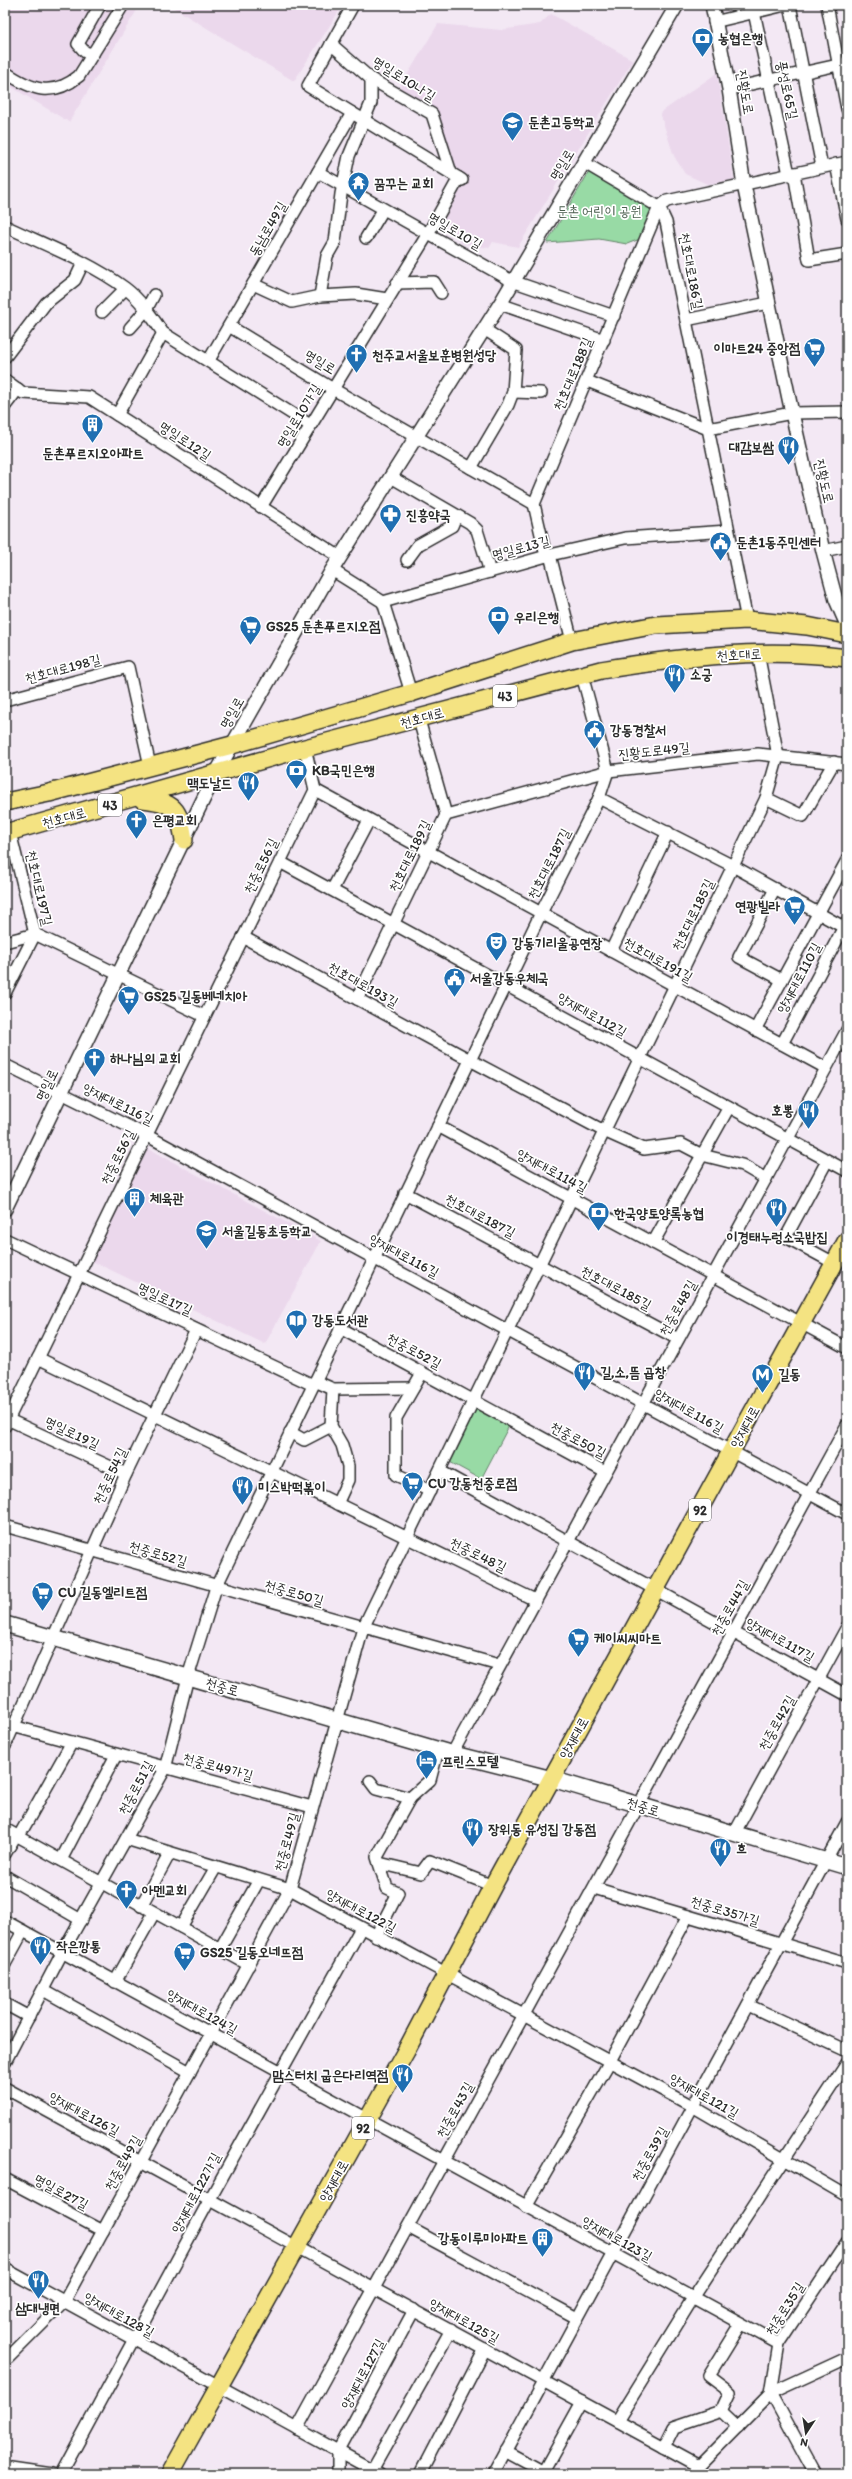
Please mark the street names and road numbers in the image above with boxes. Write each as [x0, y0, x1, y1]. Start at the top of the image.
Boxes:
street label: 명일로10나길 [369, 53, 439, 106]
street label: 풍성로65길 [772, 59, 802, 122]
street label: 진황도로 [733, 68, 757, 116]
street label: 명일로 [546, 146, 578, 184]
street label: 동남로49길 [245, 198, 291, 260]
street label: 명일로10길 [425, 209, 486, 254]
street label: 천호대로186길 [675, 231, 707, 312]
street label: 천호대로188길 [550, 334, 596, 413]
street label: 명일로 [301, 346, 339, 378]
street label: 명일로10가길 [273, 380, 325, 451]
street label: 명일로12길 [156, 418, 215, 465]
street label: 진황도로 [811, 457, 837, 505]
street label: 명일로13길 [490, 532, 552, 564]
street label: 천호대로 [716, 645, 762, 665]
street label: 천호대로198길 [23, 651, 103, 687]
road number: 43 [493, 685, 517, 707]
street label: 명일로 [216, 694, 248, 732]
street label: 천호대로 [398, 704, 446, 732]
street label: 진황도로49길 [617, 739, 691, 763]
road number: 43 [98, 794, 122, 816]
street label: 천호대로 [40, 804, 88, 832]
street label: 천호대로189길 [385, 817, 435, 895]
street label: 천호대로187길 [524, 825, 574, 902]
street label: 천중로56길 [240, 835, 282, 897]
street label: 천호대로197길 [22, 849, 56, 928]
street label: 천호대로185길 [668, 876, 718, 954]
street label: 천호대로191길 [620, 934, 696, 986]
street label: 양재대로110길 [773, 939, 825, 1016]
street label: 천호대로193길 [325, 959, 402, 1012]
street label: 양재대로112길 [554, 989, 630, 1041]
street label: 명일로 [32, 1066, 62, 1104]
street label: 양재대로116길 [80, 1080, 157, 1129]
street label: 천중로56길 [97, 1126, 139, 1188]
street label: 양재대로114길 [514, 1145, 591, 1197]
street label: 천호대로187길 [442, 1190, 519, 1242]
street label: 양재대로116길 [366, 1230, 443, 1282]
street label: 천호대로185길 [578, 1262, 655, 1314]
street label: 천중로48길 [656, 1276, 701, 1339]
street label: 명일로17길 [135, 1279, 196, 1319]
street label: 천중로52길 [384, 1329, 445, 1373]
street label: 양재대로116길 [651, 1385, 727, 1437]
street label: 양재대로 [727, 1403, 763, 1451]
street label: 명일로19길 [42, 1413, 103, 1453]
street label: 천중로50길 [547, 1418, 610, 1462]
street label: 천중로54길 [89, 1444, 131, 1507]
road number: 92 [689, 1499, 711, 1521]
street label: 천중로48길 [447, 1534, 510, 1576]
street label: 천중로52길 [127, 1538, 190, 1571]
street label: 천중로50길 [262, 1576, 326, 1610]
street label: 천중로44길 [708, 1576, 753, 1639]
street label: 양재대로117길 [743, 1614, 818, 1666]
street label: 천중로 [203, 1674, 241, 1700]
street label: 천중로42길 [755, 1692, 800, 1754]
street label: 양재대로 [556, 1714, 592, 1762]
street label: 천중로49가길 [181, 1749, 256, 1785]
street label: 천중로51길 [115, 1757, 158, 1818]
street label: 천중로 [624, 1794, 662, 1820]
street label: 천중로49길 [271, 1810, 303, 1874]
street label: 양재대로122길 [323, 1885, 400, 1937]
street label: 천중로35가길 [688, 1892, 762, 1930]
street label: 양재대로124길 [164, 1986, 241, 2039]
street label: 양재대로121길 [666, 2070, 742, 2122]
street label: 천중로43길 [433, 2079, 478, 2141]
street label: 양재대로126길 [46, 2088, 123, 2140]
road number: 92 [352, 2117, 374, 2139]
street label: 천중로39길 [628, 2123, 672, 2184]
street label: 천중로49길 [101, 2132, 146, 2194]
street label: 양재대로122가길 [168, 2149, 225, 2236]
street label: 양재대로 [316, 2157, 352, 2205]
street label: 명일로27길 [31, 2171, 92, 2214]
street label: 양재대로123길 [579, 2213, 656, 2266]
street label: 천중로35길 [762, 2278, 809, 2339]
street label: 양재대로128길 [81, 2289, 158, 2342]
street label: 양재대로125길 [426, 2295, 503, 2348]
street label: 양재대로127길 [337, 2335, 389, 2412]

